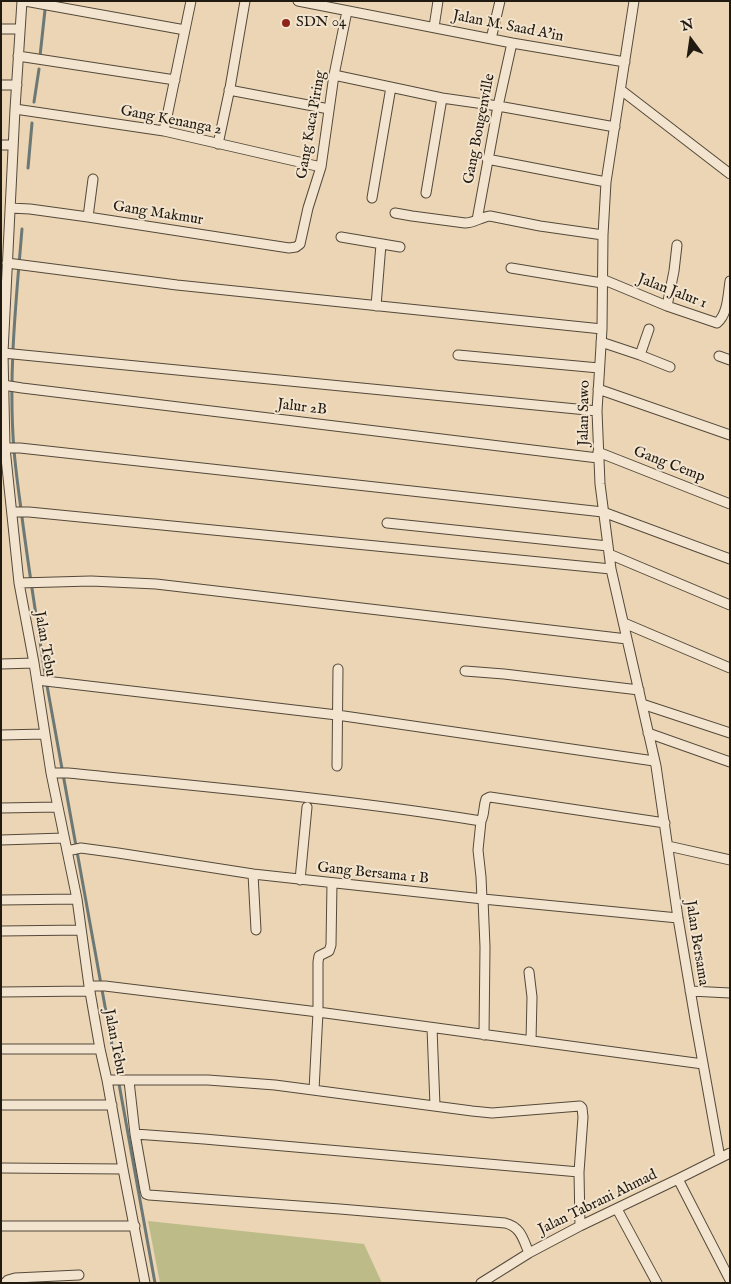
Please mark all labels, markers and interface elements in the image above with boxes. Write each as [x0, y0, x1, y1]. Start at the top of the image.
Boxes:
street label: Jalan M. Saad A'in [451, 7, 565, 47]
place label: SDN 04 [296, 14, 346, 32]
north arrow [666, 15, 716, 65]
text: N [679, 15, 695, 36]
marker: SDN 04 [280, 17, 292, 29]
street label: Gang Kaca Piring [294, 69, 330, 181]
street label: Gang Bougenville [460, 72, 500, 186]
street label: Gang Kenanga 2 [119, 102, 223, 140]
street label: Gang Makmur [112, 198, 204, 230]
street label: Jalan Jalur 1 [635, 271, 709, 313]
street label: Jalan Sawo [575, 380, 595, 446]
street label: Jalur 2B [276, 396, 328, 420]
street label: Gang Cemp [631, 443, 707, 487]
street label: Jalan Tebu [29, 610, 59, 678]
street label: Gang Bersama 1 B [316, 859, 430, 889]
street label: Jalan Bersama [680, 899, 712, 987]
street label: Jalan Tebu [99, 1008, 129, 1076]
street label: Jalan Tabrani Ahmad [536, 1166, 660, 1240]

